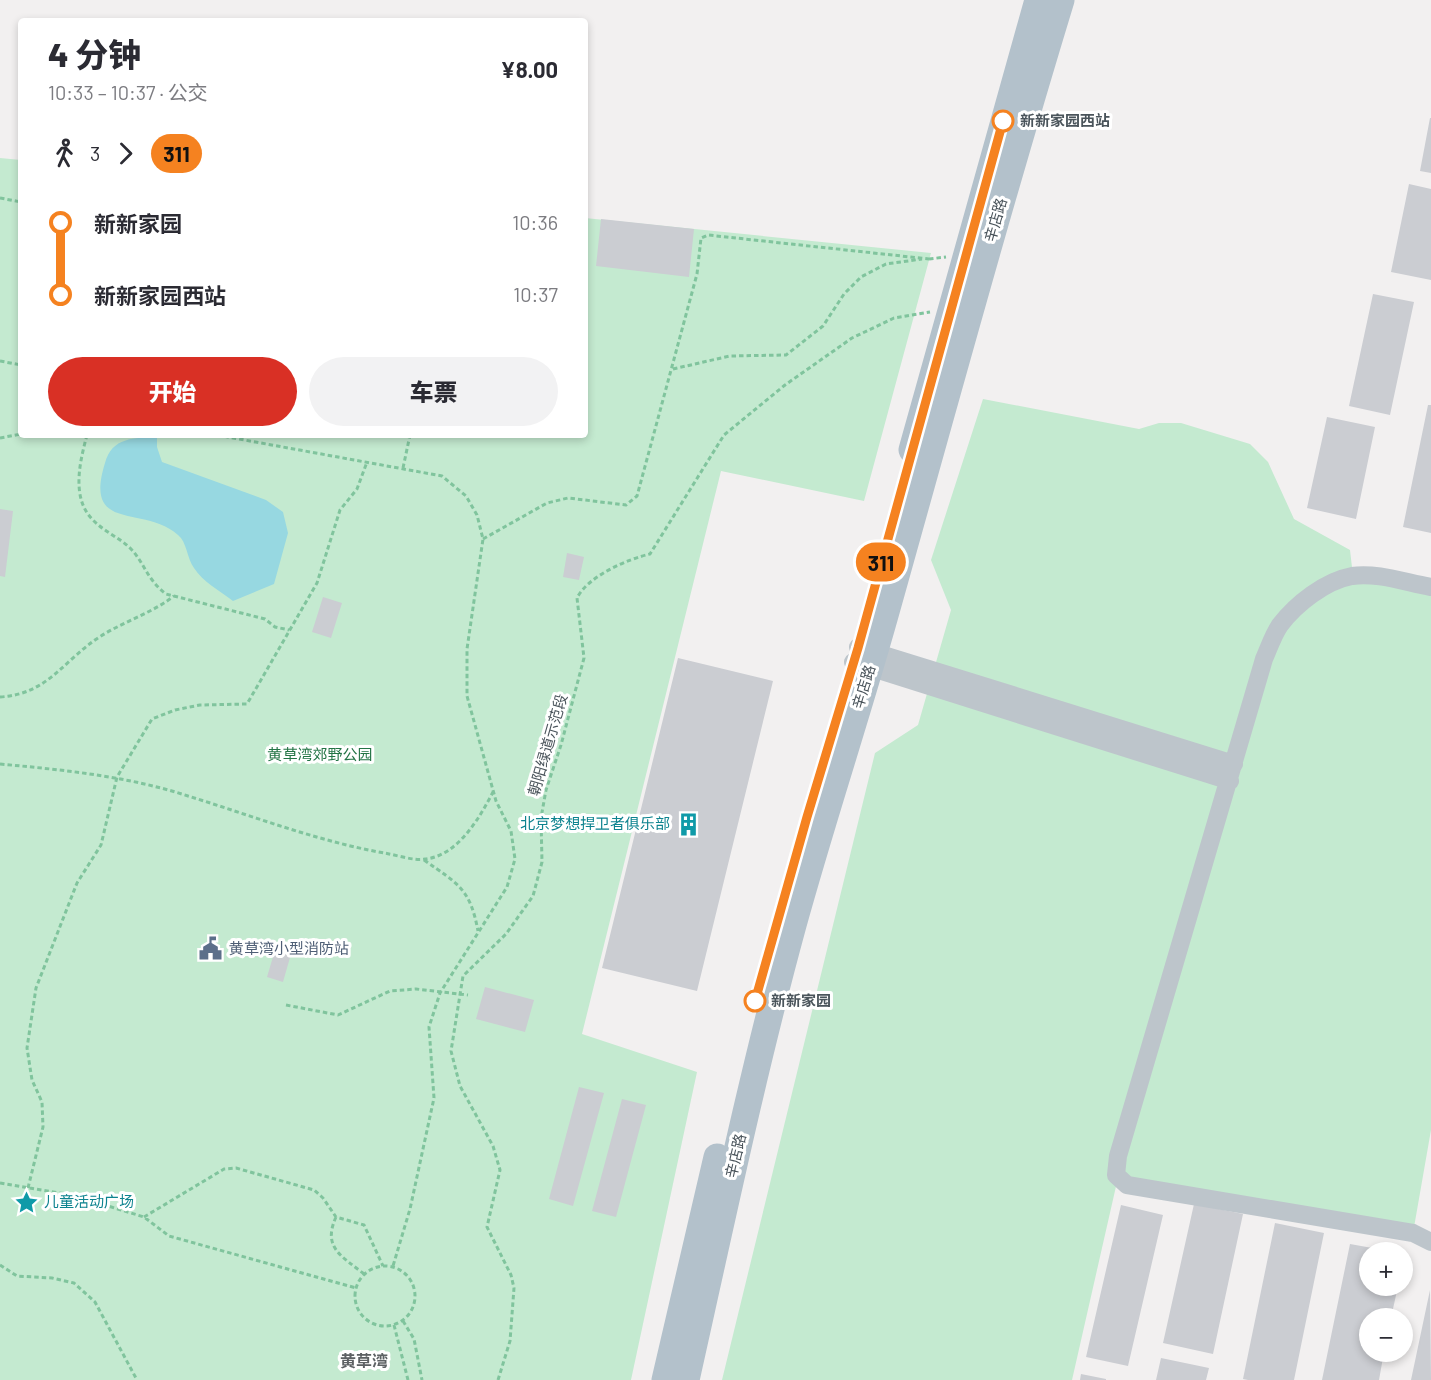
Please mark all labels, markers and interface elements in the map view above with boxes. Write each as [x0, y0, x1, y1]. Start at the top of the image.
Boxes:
text: 4 分钟 [48, 34, 141, 74]
text: ¥8.00 [501, 56, 558, 82]
text: 10:33 – 10:37 · 公交 [48, 80, 208, 104]
marker: 新新家园西站 [992, 110, 1014, 132]
place label: 新新家园西站 [1020, 111, 1110, 129]
icon: walk [48, 137, 81, 170]
icon: forward [109, 137, 142, 170]
text: 3 [90, 141, 100, 165]
text: 311 [163, 141, 190, 166]
street label: 辛店路 [980, 196, 1010, 244]
text: 新新家园 [94, 210, 182, 236]
text: 10:36 [512, 210, 558, 234]
text: 新新家园西站 [94, 282, 226, 308]
text: 10:37 [513, 282, 558, 306]
button: 开始 [48, 357, 297, 426]
button: 车票 [309, 357, 558, 426]
line badge: 311 [846, 542, 916, 582]
text: 311 [868, 550, 894, 575]
street label: 辛店路 [848, 663, 878, 711]
street label: 朝阳绿道示范段 [524, 692, 570, 798]
park label: 黄草湾郊野公园 [267, 745, 373, 763]
building icon: 北京梦想捍卫者俱乐部 [675, 811, 701, 837]
place label: 北京梦想捍卫者俱乐部 [520, 814, 670, 832]
public building icon: 黄草湾小型消防站 [198, 936, 224, 962]
place label: 黄草湾小型消防站 [229, 939, 349, 957]
marker: 新新家园 [744, 990, 766, 1012]
place label: 新新家园 [771, 991, 831, 1009]
street label: 辛店路 [721, 1132, 749, 1180]
place icon: 儿童活动广场 [13, 1189, 39, 1215]
place label: 儿童活动广场 [44, 1192, 134, 1210]
map controls [1359, 1242, 1413, 1362]
button: + [1359, 1242, 1413, 1296]
button: − [1359, 1308, 1413, 1362]
district label: 黄草湾 [340, 1351, 388, 1370]

